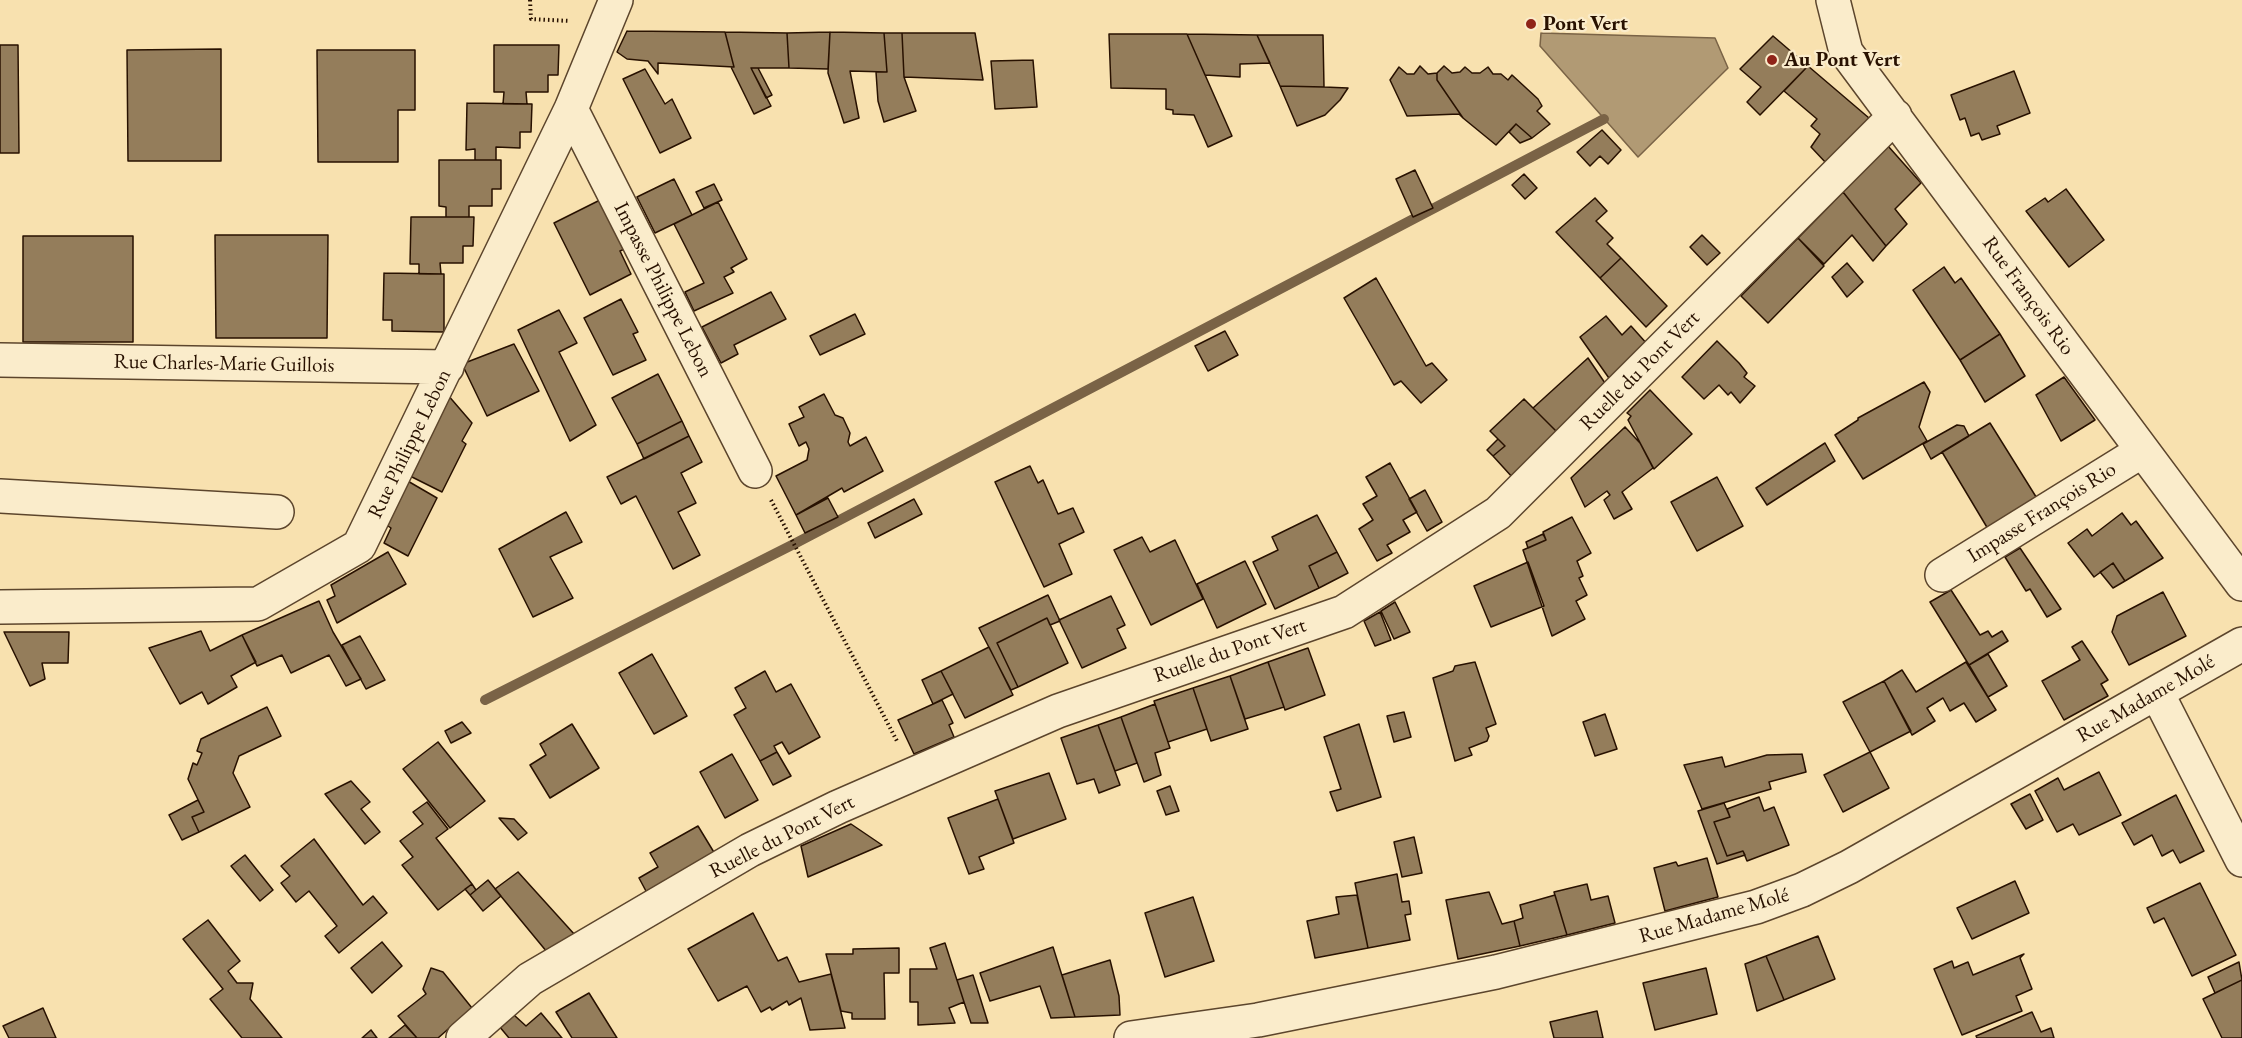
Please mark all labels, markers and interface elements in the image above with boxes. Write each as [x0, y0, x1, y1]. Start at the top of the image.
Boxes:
place label: Pont Vert [1543, 11, 1628, 37]
marker: Pont Vert [1524, 17, 1538, 31]
place label: Au Pont Vert [1784, 47, 1900, 73]
marker: Au Pont Vert [1765, 53, 1779, 67]
street label: Impasse Philippe Lebon [608, 198, 718, 382]
street label: Rue François Rio [1976, 232, 2080, 360]
street label: Ruelle du Pont Vert [1575, 306, 1705, 436]
street label: Rue Charles-Marie Guillois [113, 349, 335, 379]
street label: Rue Philippe Lebon [363, 365, 457, 523]
street label: Impasse François Rio [1963, 457, 2121, 569]
street label: Ruelle du Pont Vert [1151, 613, 1309, 689]
street label: Rue Madame Molé [2073, 649, 2219, 749]
street label: Ruelle du Pont Vert [705, 790, 859, 884]
street label: Rue Madame Molé [1636, 883, 1792, 949]

